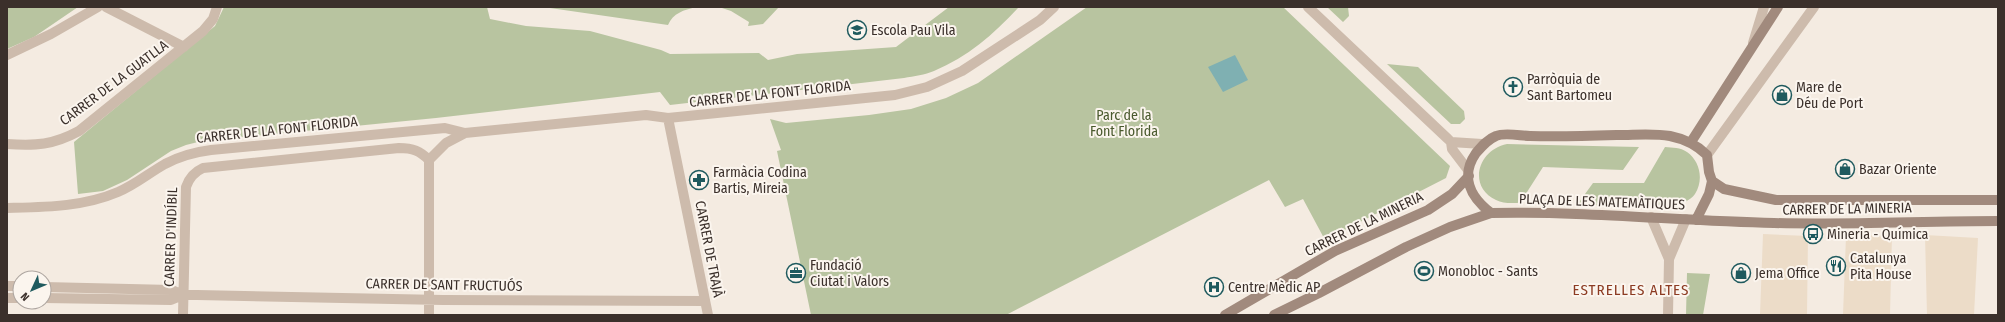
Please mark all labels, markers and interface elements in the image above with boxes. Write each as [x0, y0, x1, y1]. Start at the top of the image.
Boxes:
school or university icon: Escola Pau Vila [846, 19, 868, 41]
place label: Escola Pau Vila [871, 22, 956, 39]
street label: CARRER DE LA GUATLLA [57, 36, 172, 129]
place label: Parròquia de Sant Bartomeu [1527, 71, 1612, 104]
church icon: Parròquia de Sant Bartomeu [1502, 76, 1524, 98]
street label: CARRER DE LA FONT FLORIDA [688, 77, 852, 111]
place label: Mare de Déu de Port [1796, 79, 1864, 112]
shop icon: Mare de Déu de Port [1771, 84, 1793, 106]
park label: Parc de la Font Florida [1090, 107, 1158, 140]
street label: CARRER DE LA FONT FLORIDA [195, 113, 359, 147]
shop icon: Bazar Oriente [1834, 158, 1856, 180]
place label: Bazar Oriente [1859, 161, 1937, 178]
place label: Farmàcia Codina Bartis, Mireia [713, 164, 807, 197]
pharmacy icon: Farmàcia Codina Bartis, Mireia [688, 169, 710, 191]
street label: CARRER D'INDÍBIL [160, 187, 181, 287]
street label: CARRER DE LA MINERIA [1302, 188, 1426, 260]
street label: PLAÇA DE LES MATEMÀTIQUES [1519, 190, 1685, 213]
street label: CARRER DE TRAJÀ [691, 199, 728, 299]
street label: CARRER DE LA MINERIA [1782, 199, 1912, 219]
bus stop icon: Mineria - Química [1802, 223, 1824, 245]
place label: Mineria - Química [1827, 226, 1929, 243]
place label: Catalunya Pita House [1850, 250, 1912, 283]
restaurant icon: Catalunya Pita House [1825, 255, 1847, 277]
place label: Fundació Ciutat i Valors [810, 257, 889, 290]
sports icon: Monobloc - Sants [1413, 260, 1435, 282]
office icon: Fundació Ciutat i Valors [785, 262, 807, 284]
shop icon: Jema Office [1730, 262, 1752, 284]
place label: Monobloc - Sants [1438, 263, 1538, 280]
place label: Jema Office [1755, 265, 1820, 282]
north arrow [12, 270, 52, 310]
street label: CARRER DE SANT FRUCTUÓS [365, 274, 523, 295]
hospital icon: Centre Mèdic AP [1203, 276, 1225, 298]
place label: Centre Mèdic AP [1228, 279, 1320, 296]
district label: ESTRELLES ALTES [1573, 281, 1689, 299]
text: N [18, 290, 32, 303]

